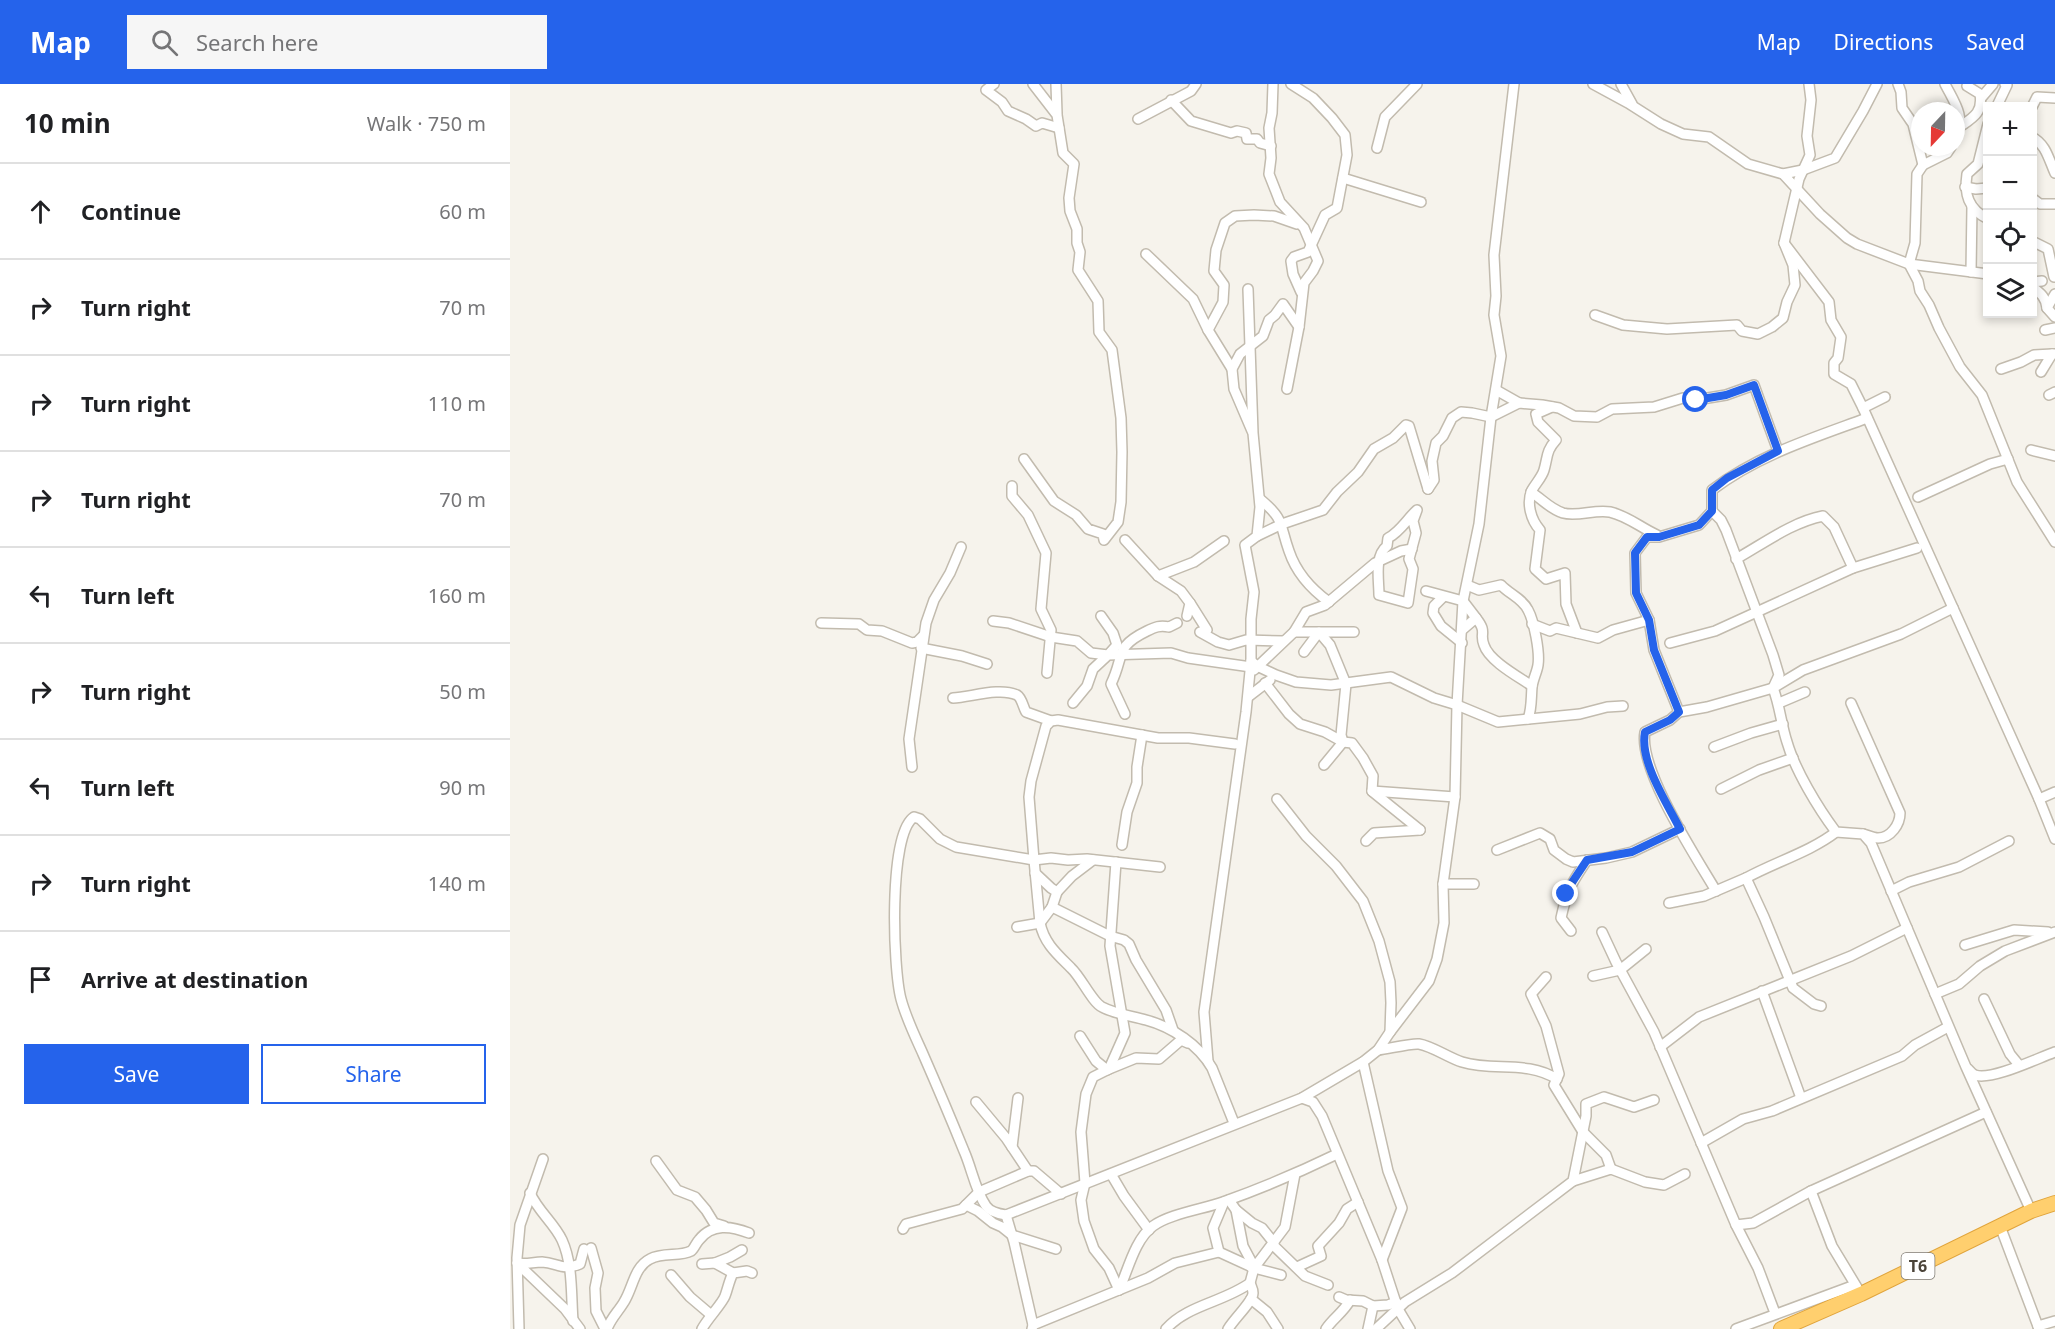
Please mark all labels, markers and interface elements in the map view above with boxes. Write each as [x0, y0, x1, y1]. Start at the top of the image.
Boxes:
search box [127, 15, 547, 69]
text: Map [30, 23, 91, 61]
icon: search [148, 26, 181, 59]
text: Search here [196, 27, 318, 57]
text: Map [1757, 28, 1801, 56]
text: Directions [1834, 28, 1933, 56]
text: Saved [1966, 28, 2025, 56]
north arrow [1911, 102, 1965, 156]
map controls [1983, 102, 2037, 318]
button: + [1983, 102, 2037, 156]
text: 10 min [24, 105, 111, 141]
text: Walk · 750 m [367, 110, 486, 137]
button: − [1983, 156, 2037, 210]
icon: ahead [24, 195, 57, 228]
text: Continue [81, 196, 181, 226]
text: 60 m [439, 198, 486, 225]
button: locate [1983, 210, 2037, 264]
button: layers [1983, 264, 2037, 318]
icon: right [24, 291, 57, 324]
text: Turn right [81, 292, 191, 322]
text: 70 m [439, 294, 486, 321]
route start [1682, 386, 1708, 412]
icon: right [24, 387, 57, 420]
text: Turn right [81, 388, 191, 418]
text: 110 m [428, 390, 486, 417]
icon: right [24, 483, 57, 516]
text: Turn right [81, 484, 191, 514]
text: 70 m [439, 486, 486, 513]
icon: left [24, 579, 57, 612]
text: Turn left [81, 580, 175, 610]
text: 160 m [428, 582, 486, 609]
icon: right [24, 675, 57, 708]
text: Turn right [81, 676, 191, 706]
text: 50 m [439, 678, 486, 705]
icon: left [24, 771, 57, 804]
text: Turn left [81, 772, 175, 802]
text: 90 m [439, 774, 486, 801]
icon: right [24, 867, 57, 900]
text: Turn right [81, 868, 191, 898]
text: 140 m [428, 870, 486, 897]
route end [1552, 880, 1578, 906]
icon: arrive [24, 963, 57, 996]
text: Arrive at destination [81, 964, 308, 994]
button: Save [24, 1044, 249, 1104]
button: Share [261, 1044, 486, 1104]
road number: T6 [1902, 1253, 1934, 1279]

